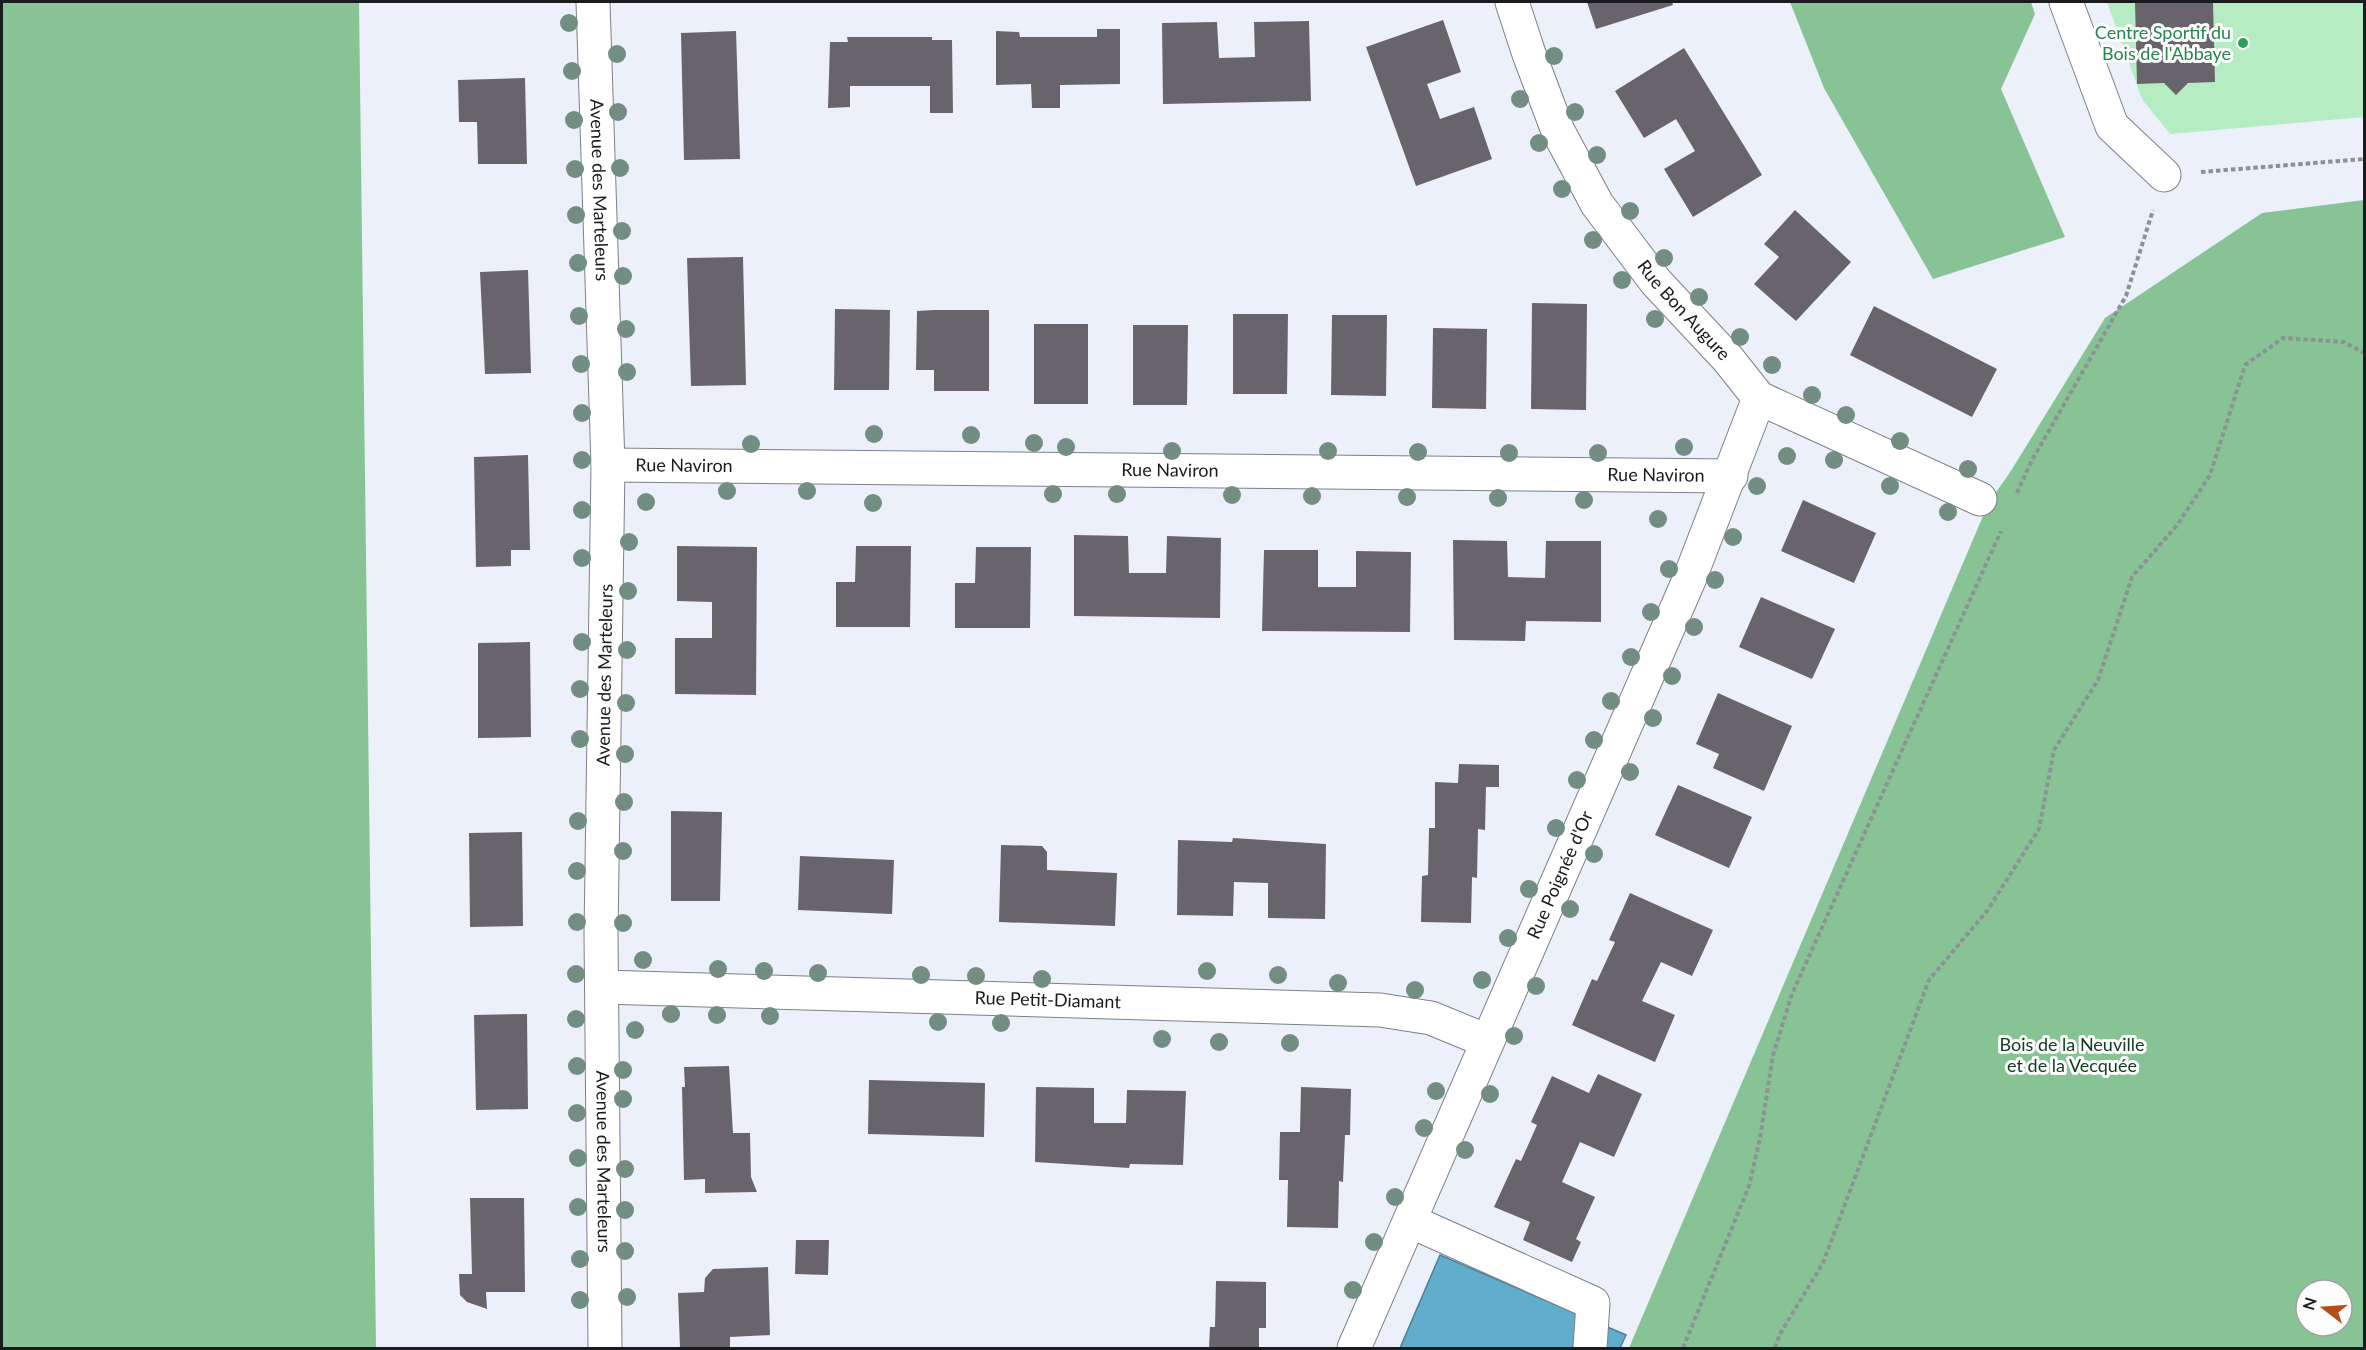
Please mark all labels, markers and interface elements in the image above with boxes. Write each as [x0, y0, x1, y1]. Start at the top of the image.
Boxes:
place label: Centre Sportif du Bois de l'Abbaye [2095, 21, 2231, 64]
marker: Centre Sportif du Bois de l'Abbaye [2236, 36, 2250, 50]
street label: Avenue des Marteleurs [586, 98, 614, 282]
street label: Rue Bon Augure [1633, 255, 1735, 364]
street label: Rue Naviron [635, 453, 733, 476]
street label: Rue Naviron [1121, 458, 1219, 481]
street label: Rue Naviron [1607, 463, 1705, 486]
street label: Avenue des Marteleurs [591, 584, 617, 766]
street label: Rue Poignée d'Or [1522, 807, 1597, 942]
street label: Rue Petit-Diamant [975, 986, 1122, 1012]
park label: Bois de la Neuville et de la Vecquée [1999, 1033, 2145, 1076]
street label: Avenue des Marteleurs [592, 1070, 616, 1253]
north arrow [2294, 1278, 2354, 1338]
text: N [2298, 1295, 2320, 1312]

